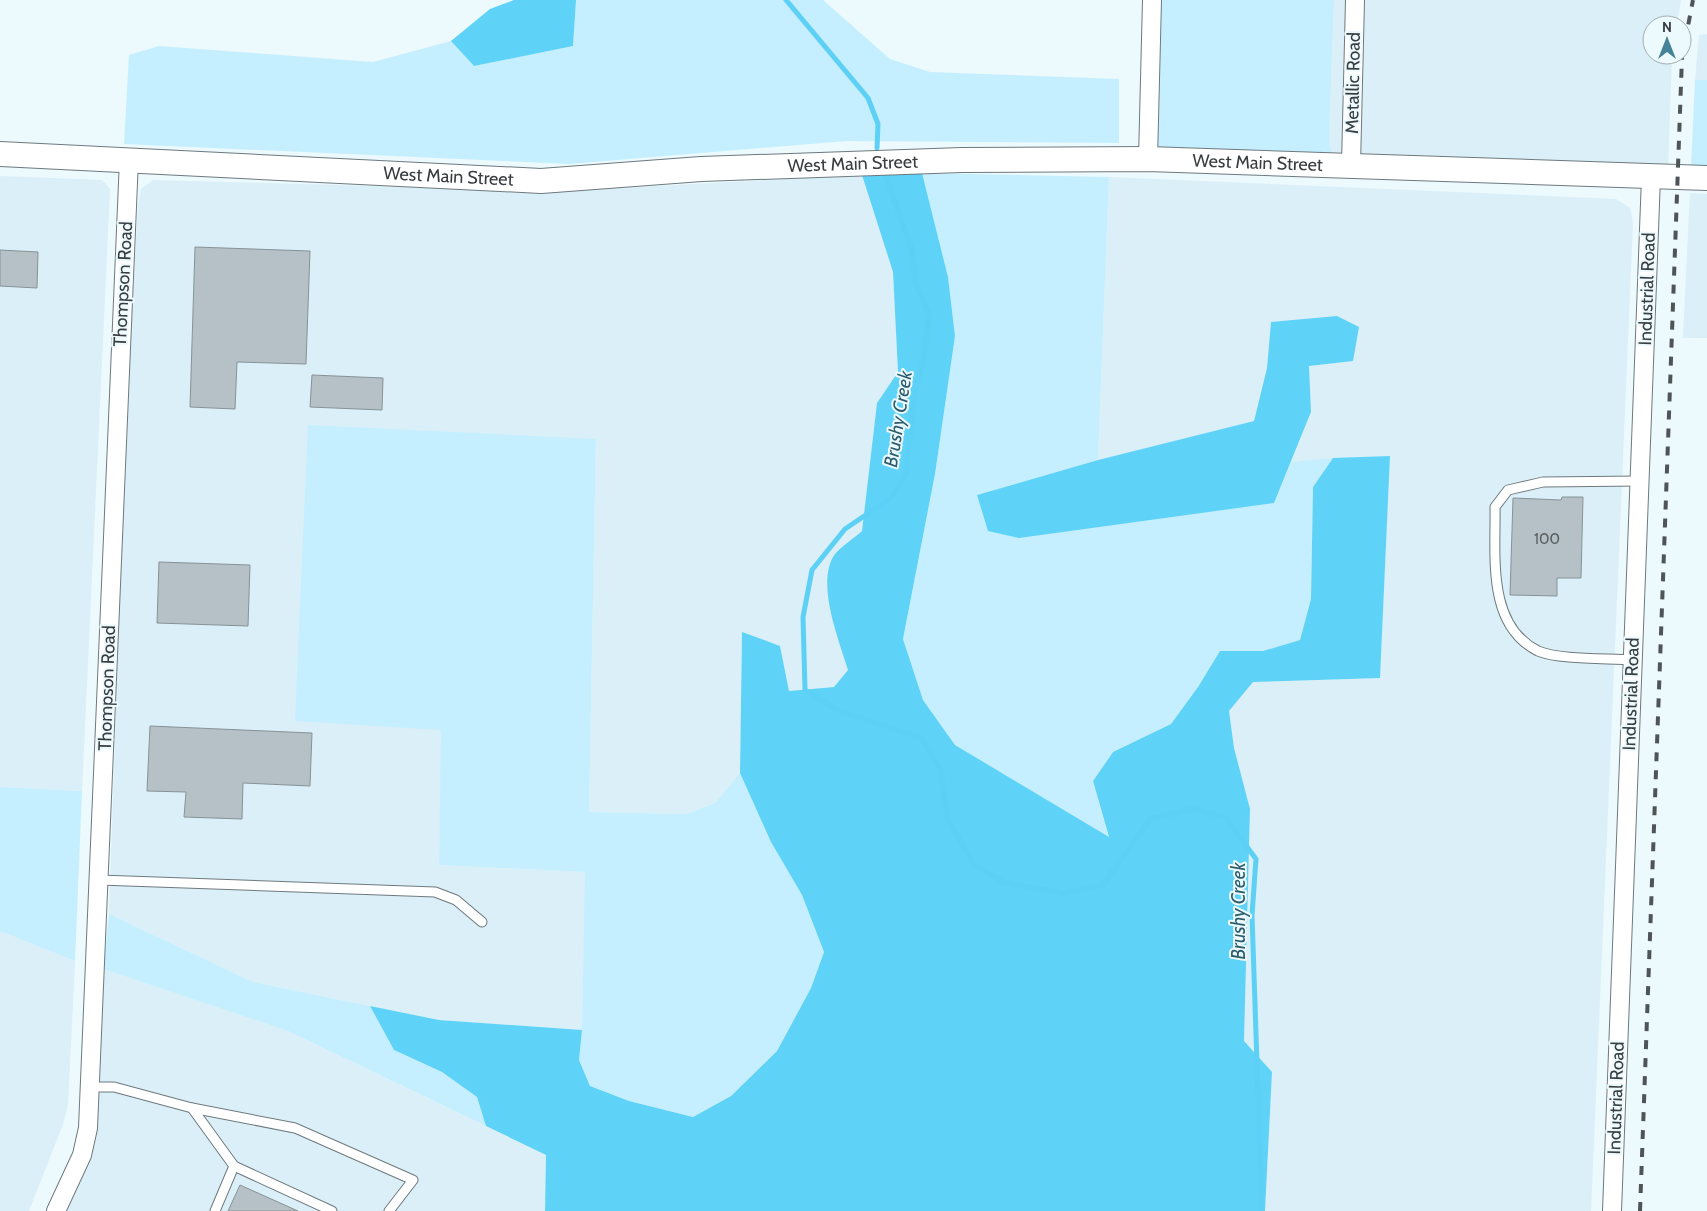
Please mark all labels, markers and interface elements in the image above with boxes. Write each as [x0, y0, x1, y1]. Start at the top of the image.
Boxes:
north arrow [1642, 15, 1692, 65]
text: N [1662, 18, 1672, 36]
street label: Metallic Road [1341, 32, 1365, 134]
street label: West Main Street [1192, 150, 1323, 176]
street label: West Main Street [787, 151, 918, 177]
street label: West Main Street [383, 162, 514, 191]
street label: Thompson Road [109, 221, 137, 347]
street label: Industrial Road [1634, 232, 1660, 346]
water label: Brushy Creek [879, 368, 917, 469]
house number: 100 [1534, 530, 1560, 548]
street label: Thompson Road [94, 625, 120, 751]
street label: Industrial Road [1618, 637, 1644, 751]
water label: Brushy Creek [1227, 862, 1250, 960]
street label: Industrial Road [1603, 1041, 1629, 1155]

